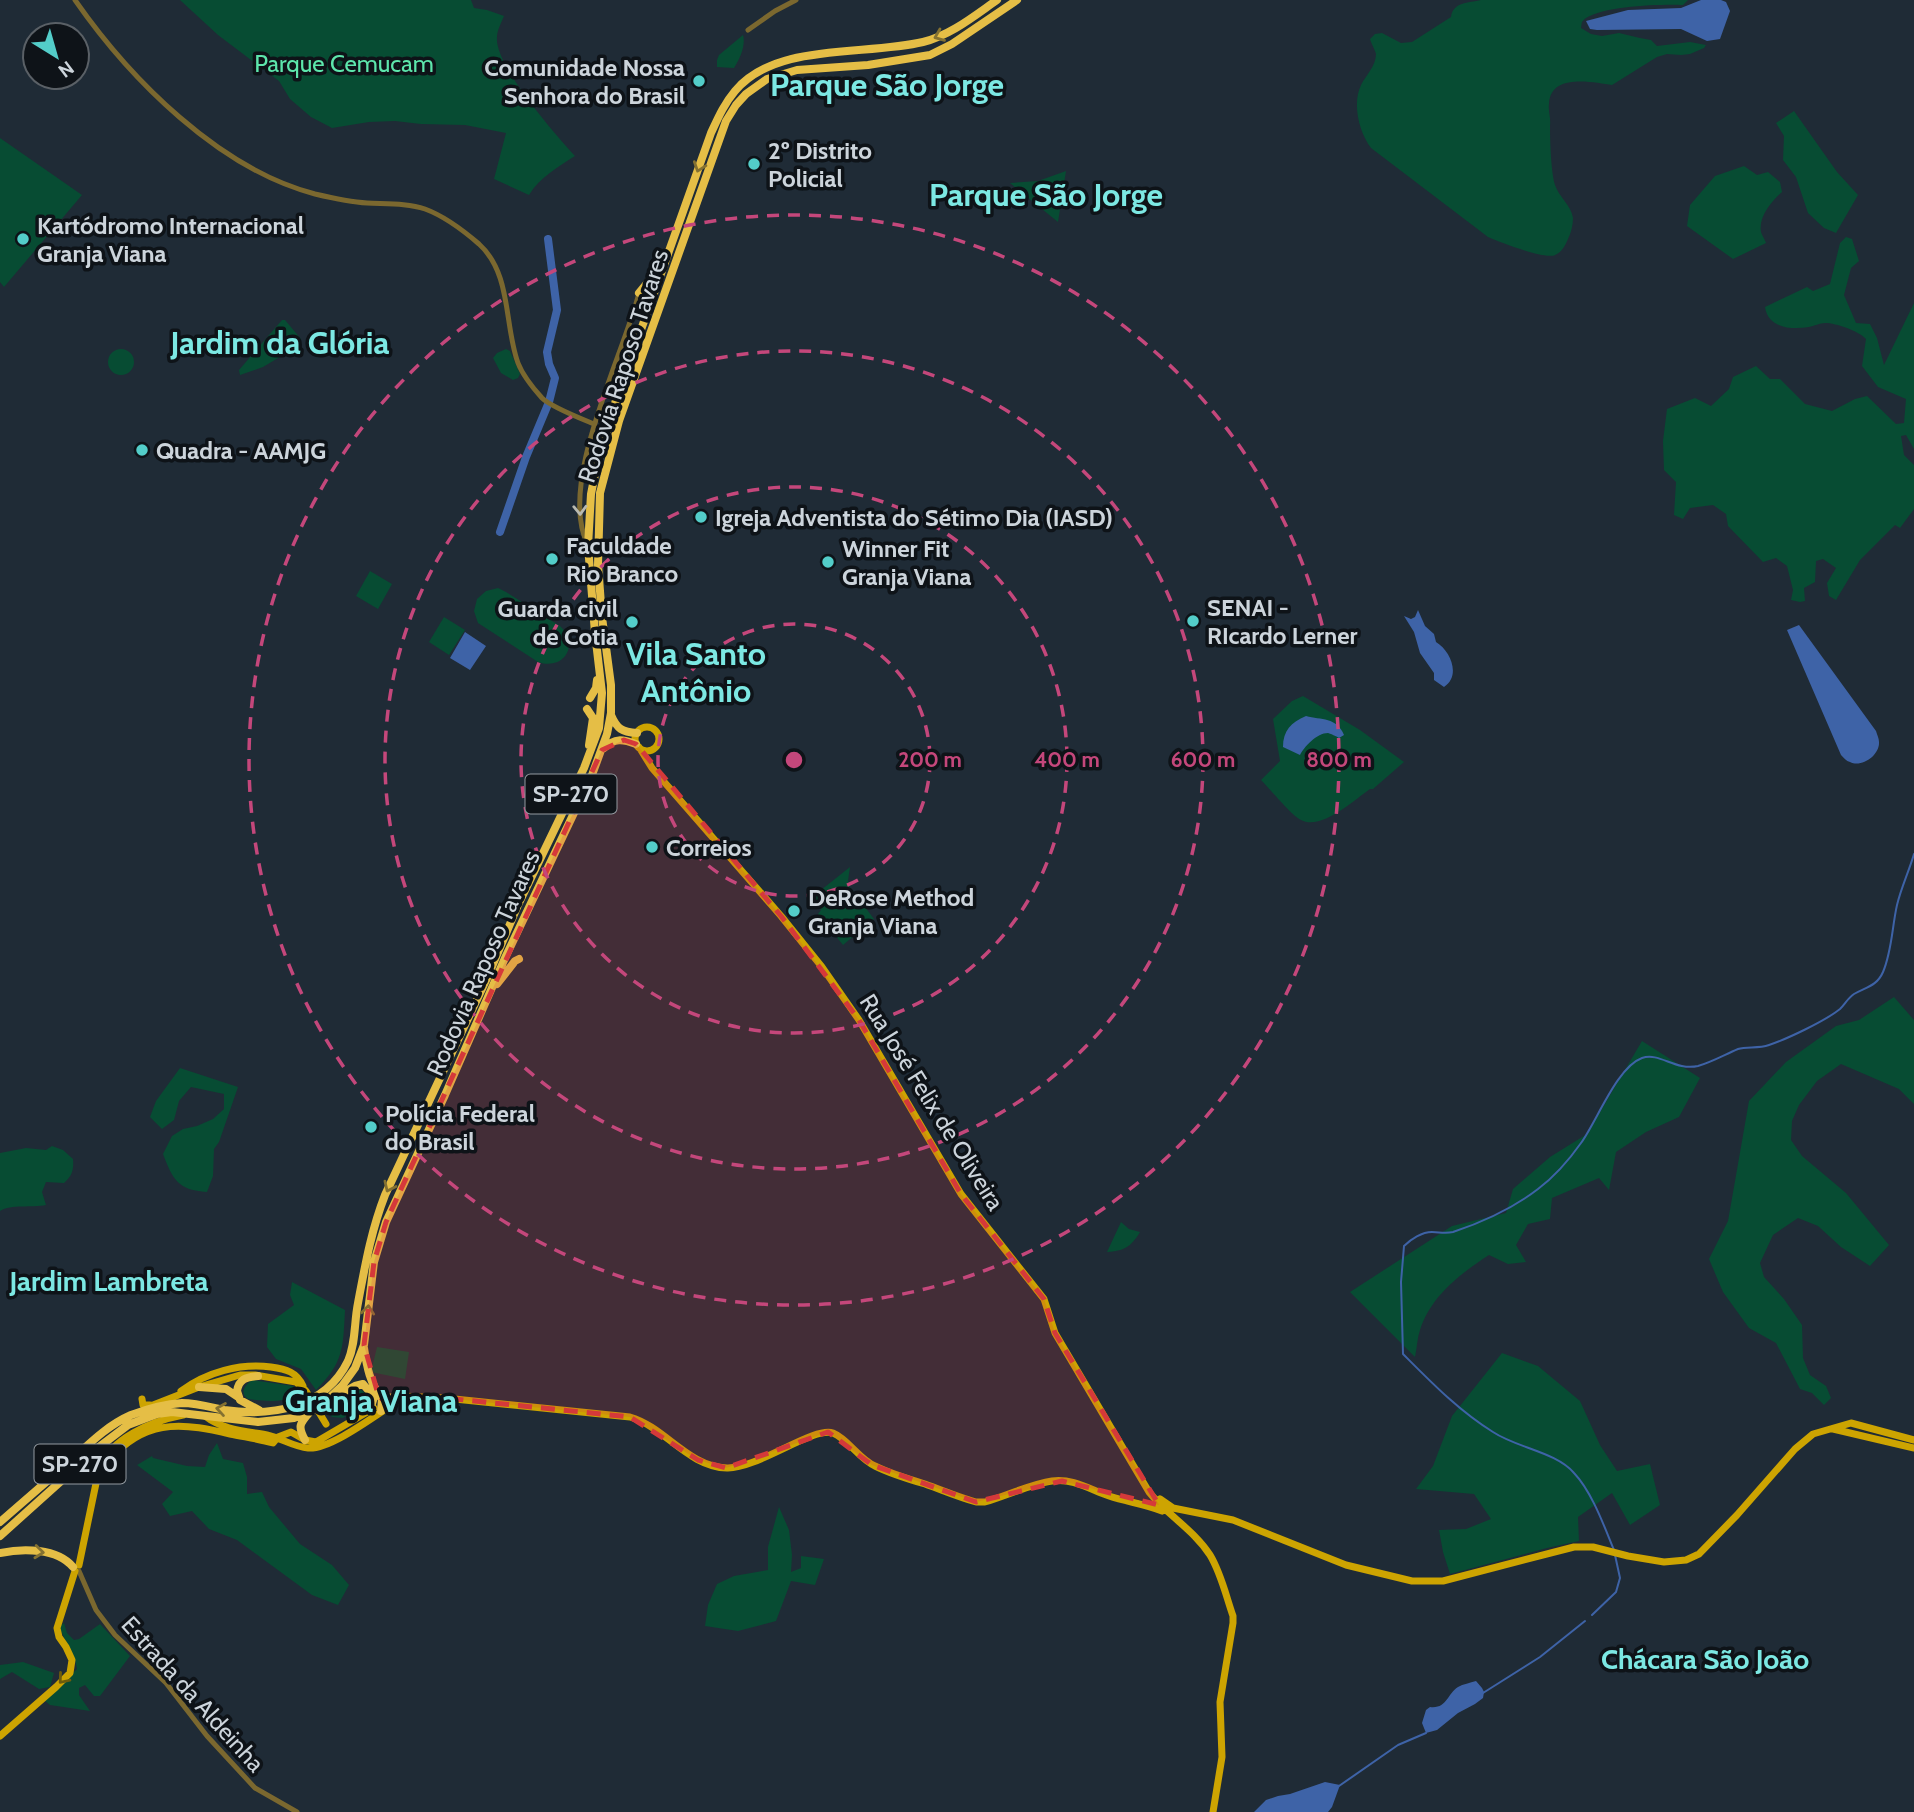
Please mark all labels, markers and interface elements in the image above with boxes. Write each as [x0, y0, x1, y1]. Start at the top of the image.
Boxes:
north arrow [21, 21, 91, 91]
one-way arrow [934, 27, 946, 41]
park label: Parque Cemucam [254, 49, 434, 78]
place label: Comunidade Nossa Senhora do Brasil [484, 53, 685, 110]
text: N [54, 56, 78, 82]
district label: Parque São Jorge [770, 65, 1004, 104]
marker: Comunidade Nossa Senhora do Brasil [691, 73, 707, 89]
place label: 2º Distrito Policial [768, 136, 872, 193]
marker: 2º Distrito Policial [746, 156, 762, 172]
one-way arrow [693, 160, 707, 172]
district label: Parque São Jorge [929, 175, 1163, 214]
place label: Kartódromo Internacional Granja Viana [37, 211, 304, 268]
marker: Kartódromo Internacional Granja Viana [15, 231, 31, 247]
street label: Rodovia Raposo Tavares [572, 246, 674, 486]
district label: Jardim da Glória [170, 323, 390, 362]
place label: Quadra - AAMJG [156, 436, 326, 465]
marker: Quadra - AAMJG [134, 442, 150, 458]
place label: Igreja Adventista do Sétimo Dia (IASD) [715, 503, 1113, 532]
one-way arrow [572, 505, 587, 516]
marker: Igreja Adventista do Sétimo Dia (IASD) [693, 509, 709, 525]
place label: Faculdade Rio Branco [566, 531, 678, 588]
place label: Winner Fit Granja Viana [842, 534, 972, 591]
marker: Faculdade Rio Branco [544, 551, 560, 567]
marker: Winner Fit Granja Viana [820, 554, 836, 570]
place label: SENAI - RIcardo Lerner [1207, 593, 1358, 650]
place label: Guarda civil de Cotia [498, 594, 618, 651]
marker: SENAI - RIcardo Lerner [1185, 613, 1201, 629]
marker: Guarda civil de Cotia [624, 614, 640, 630]
district label: Vila Santo Antônio [626, 634, 766, 710]
text: 200 m [898, 747, 962, 772]
text: 400 m [1034, 747, 1100, 772]
text: 600 m [1171, 747, 1235, 772]
text: 800 m [1306, 747, 1372, 772]
centre of rings [782, 748, 806, 772]
road number: SP-270 [526, 774, 616, 814]
place label: Correios [666, 833, 752, 862]
marker: Correios [644, 839, 660, 855]
street label: Rodovia Raposo Tavares [420, 846, 546, 1080]
place label: DeRose Method Granja Viana [808, 883, 974, 940]
marker: DeRose Method Granja Viana [786, 903, 802, 919]
street label: Rua José Felix de Oliveira [854, 988, 1011, 1216]
place label: Polícia Federal do Brasil [385, 1099, 535, 1156]
marker: Polícia Federal do Brasil [363, 1119, 379, 1135]
one-way arrow [383, 1180, 397, 1192]
district label: Jardim Lambreta [8, 1264, 209, 1298]
one-way arrow [361, 1304, 376, 1315]
district label: Granja Viana [285, 1381, 457, 1420]
one-way arrow [215, 1402, 227, 1417]
road number: SP-270 [34, 1444, 126, 1484]
one-way arrow [34, 1544, 45, 1559]
street label: Estrada da Aldeinha [116, 1610, 271, 1778]
district label: Chácara São João [1601, 1642, 1809, 1676]
one-way arrow [59, 1671, 72, 1683]

